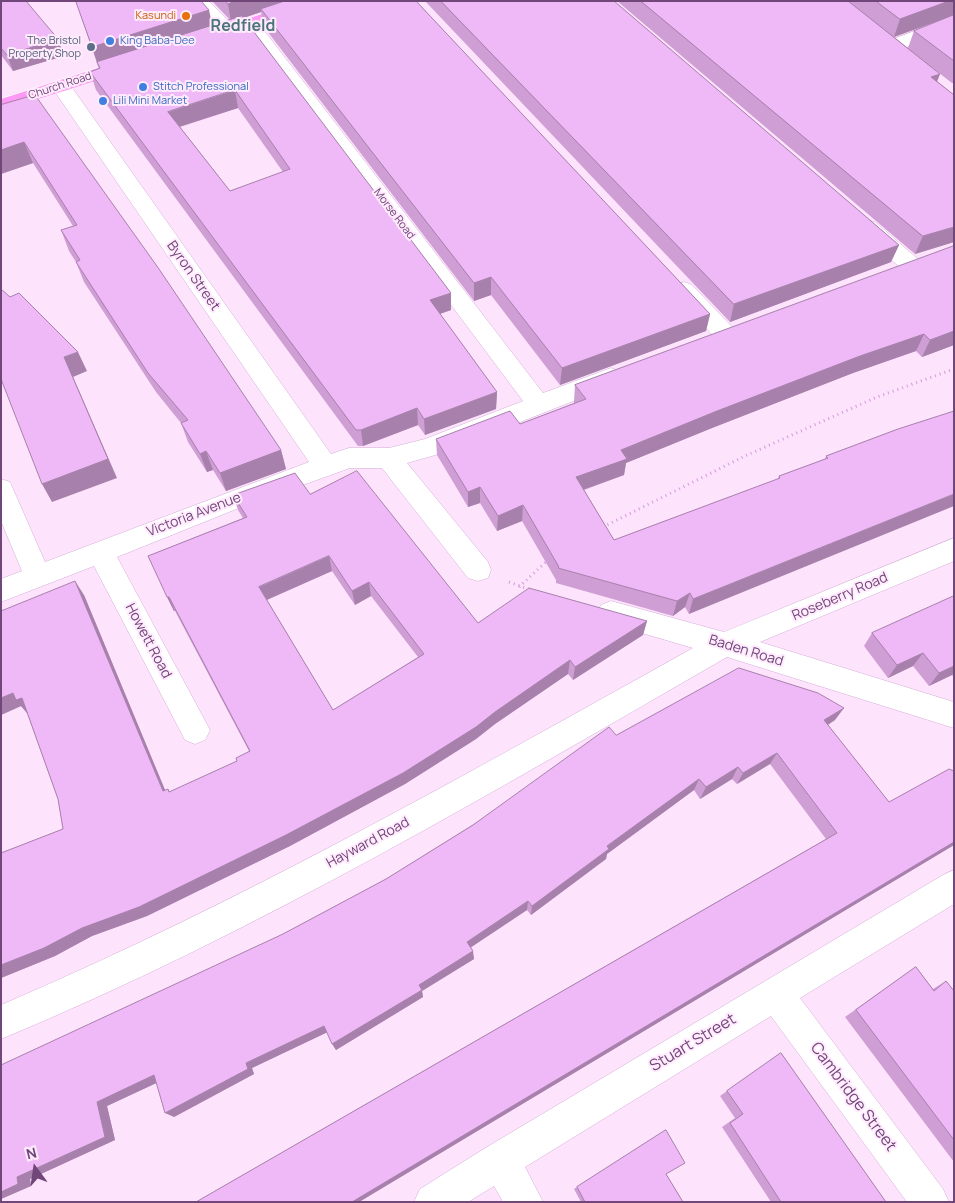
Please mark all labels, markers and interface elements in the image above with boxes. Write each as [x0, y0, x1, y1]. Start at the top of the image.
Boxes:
place label: Kasundi [135, 9, 176, 23]
marker: Kasundi [180, 10, 192, 22]
district label: Redfield [211, 17, 275, 37]
place label: The Bristol Property Shop [9, 34, 81, 60]
place label: King Baba-Dee [120, 34, 195, 48]
marker: King Baba-Dee [104, 35, 116, 47]
marker: The Bristol Property Shop [85, 41, 97, 53]
street label: Church Road [27, 70, 93, 102]
place label: Stitch Professional [153, 80, 249, 94]
marker: Stitch Professional [137, 81, 149, 93]
place label: Lili Mini Market [113, 94, 187, 108]
marker: Lili Mini Market [97, 95, 109, 107]
street label: Morse Road [371, 186, 417, 242]
street label: Byron Street [163, 238, 223, 314]
street label: Victoria Avenue [144, 489, 244, 541]
street label: Roseberry Road [790, 569, 890, 625]
street label: Howett Road [121, 601, 175, 681]
street label: Baden Road [707, 632, 785, 670]
street label: Hayward Road [324, 814, 412, 872]
street label: Stuart Street [646, 1010, 740, 1076]
street label: Cambridge Street [806, 1039, 900, 1155]
north arrow [10, 1143, 60, 1193]
text: N [24, 1143, 38, 1163]

